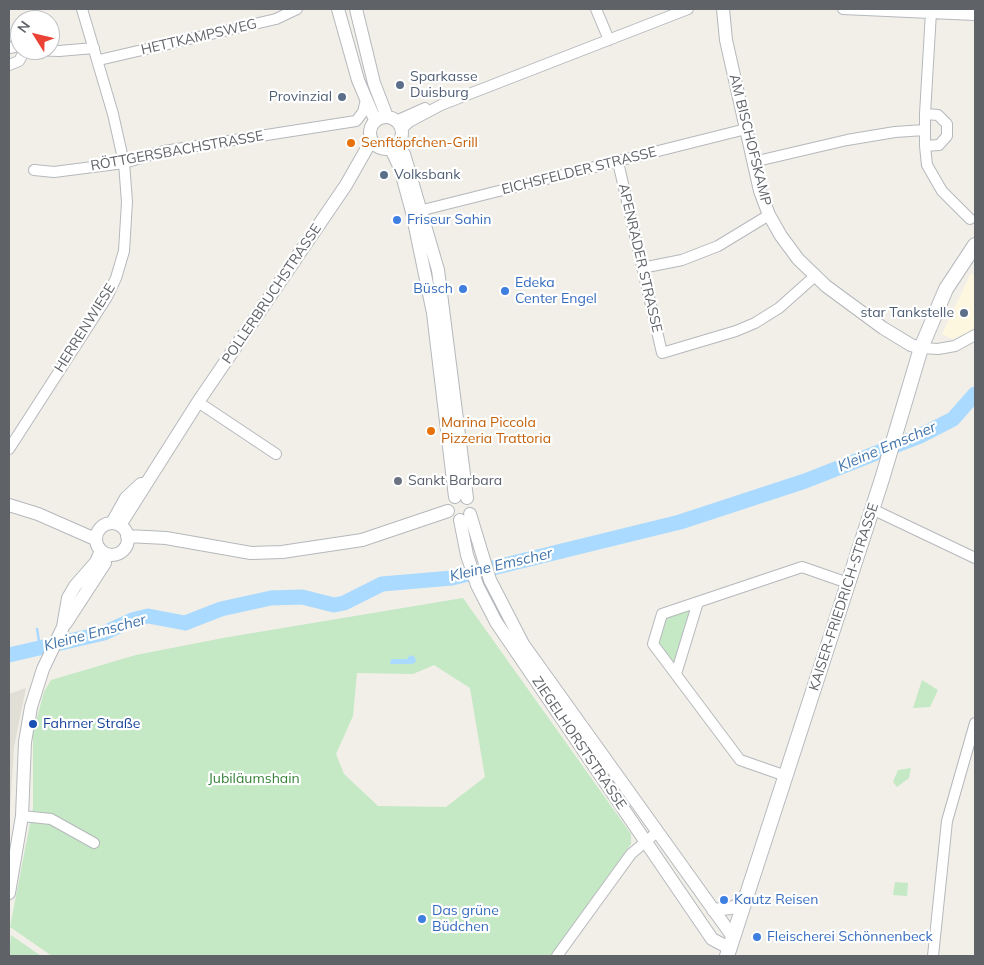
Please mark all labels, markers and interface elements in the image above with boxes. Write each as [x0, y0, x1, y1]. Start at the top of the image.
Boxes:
north arrow [10, 10, 60, 60]
street label: HETTKAMPSWEG [139, 16, 259, 58]
text: N [13, 17, 34, 36]
place label: Sparkasse Duisburg [410, 69, 478, 102]
street label: AM BISCHOFSKAMP [726, 72, 774, 208]
marker: Sparkasse Duisburg [394, 79, 406, 91]
place label: Provinzial [269, 89, 332, 105]
marker: Provinzial [336, 91, 348, 103]
street label: RÖTTGERSBACHSTRASSE [89, 128, 265, 174]
place label: Senftöpfchen-Grill [361, 135, 478, 151]
marker: Senftöpfchen-Grill [345, 137, 357, 149]
street label: EICHSFELDER STRASSE [500, 144, 658, 198]
place label: Volksbank [394, 167, 461, 183]
marker: Volksbank [378, 169, 390, 181]
street label: APENRADER STRASSE [615, 182, 665, 334]
place label: Friseur Sahin [407, 212, 491, 228]
marker: Friseur Sahin [391, 214, 403, 226]
street label: POLLERBRUCHSTRASSE [219, 221, 325, 367]
place label: Edeka Center Engel [515, 275, 597, 308]
street label: HERRENWIESE [51, 281, 119, 375]
place label: Büsch [413, 281, 453, 297]
marker: Büsch [457, 283, 469, 295]
marker: Edeka Center Engel [499, 285, 511, 297]
place label: star Tankstelle [860, 305, 954, 321]
marker: star Tankstelle [958, 307, 970, 319]
place label: Marina Piccola Pizzeria Trattoria [441, 415, 551, 448]
water label: Kleine Emscher [835, 418, 939, 476]
marker: Marina Piccola Pizzeria Trattoria [425, 425, 437, 437]
place label: Sankt Barbara [408, 473, 502, 489]
marker: Sankt Barbara [392, 475, 404, 487]
street label: KAISER-FRIEDRICH-STRASSE [806, 501, 882, 693]
water label: Kleine Emscher [448, 544, 554, 586]
water label: Kleine Emscher [42, 611, 148, 655]
street label: ZIEGELHORSTSTRASSE [528, 673, 630, 813]
place label: Fahrner Straße [43, 716, 140, 732]
marker: Fahrner Straße [27, 718, 39, 730]
park label: Jubiläumshain [208, 771, 300, 787]
place label: Kautz Reisen [734, 892, 818, 908]
marker: Kautz Reisen [718, 894, 730, 906]
place label: Das grüne Büdchen [432, 903, 499, 936]
marker: Das grüne Büdchen [416, 913, 428, 925]
place label: Fleischerei Schönnenbeck [767, 929, 933, 945]
marker: Fleischerei Schönnenbeck [751, 931, 763, 943]

